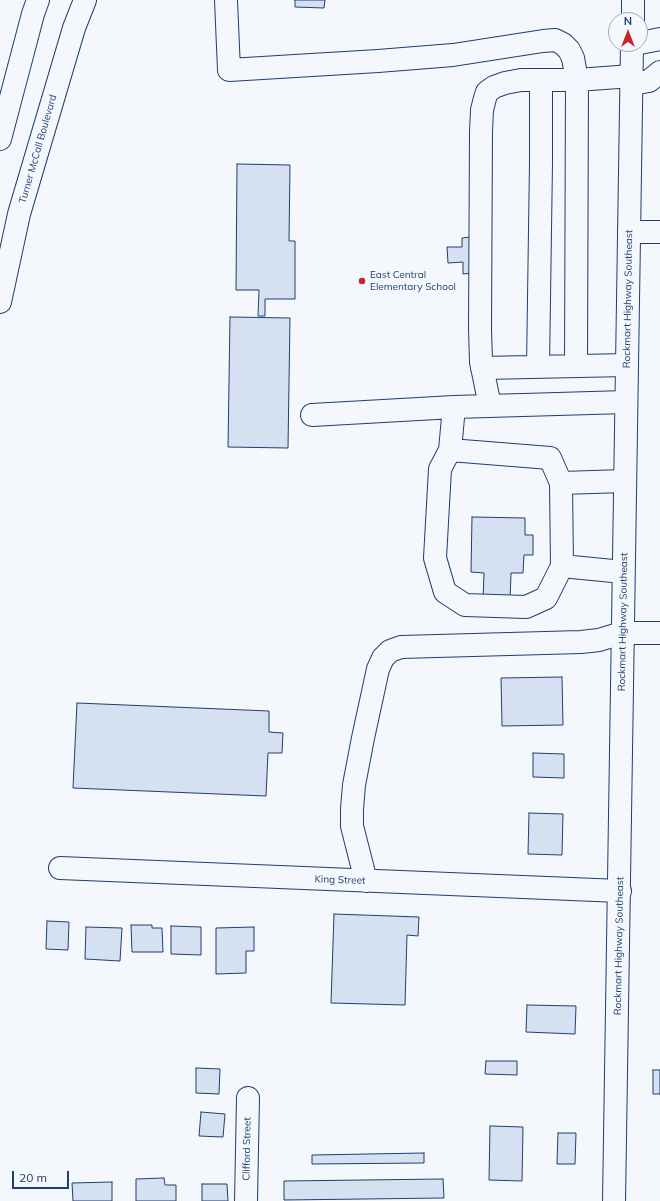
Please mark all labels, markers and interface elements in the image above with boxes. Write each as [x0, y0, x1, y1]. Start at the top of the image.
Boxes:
north arrow [608, 12, 648, 52]
text: N [624, 14, 632, 28]
street label: Turner McCall Boulevard [17, 93, 59, 205]
street label: Rockmart Highway Southeast [621, 230, 635, 368]
place label: East Central Elementary School [370, 269, 456, 292]
marker: East Central Elementary School [357, 276, 367, 286]
street label: Rockmart Highway Southeast [616, 553, 630, 691]
street label: King Street [314, 873, 366, 887]
street label: Rockmart Highway Southeast [612, 877, 626, 1015]
street label: Clifford Street [240, 1117, 254, 1181]
scale bar [14, 1163, 71, 1189]
text: 20 m [19, 1170, 47, 1185]

